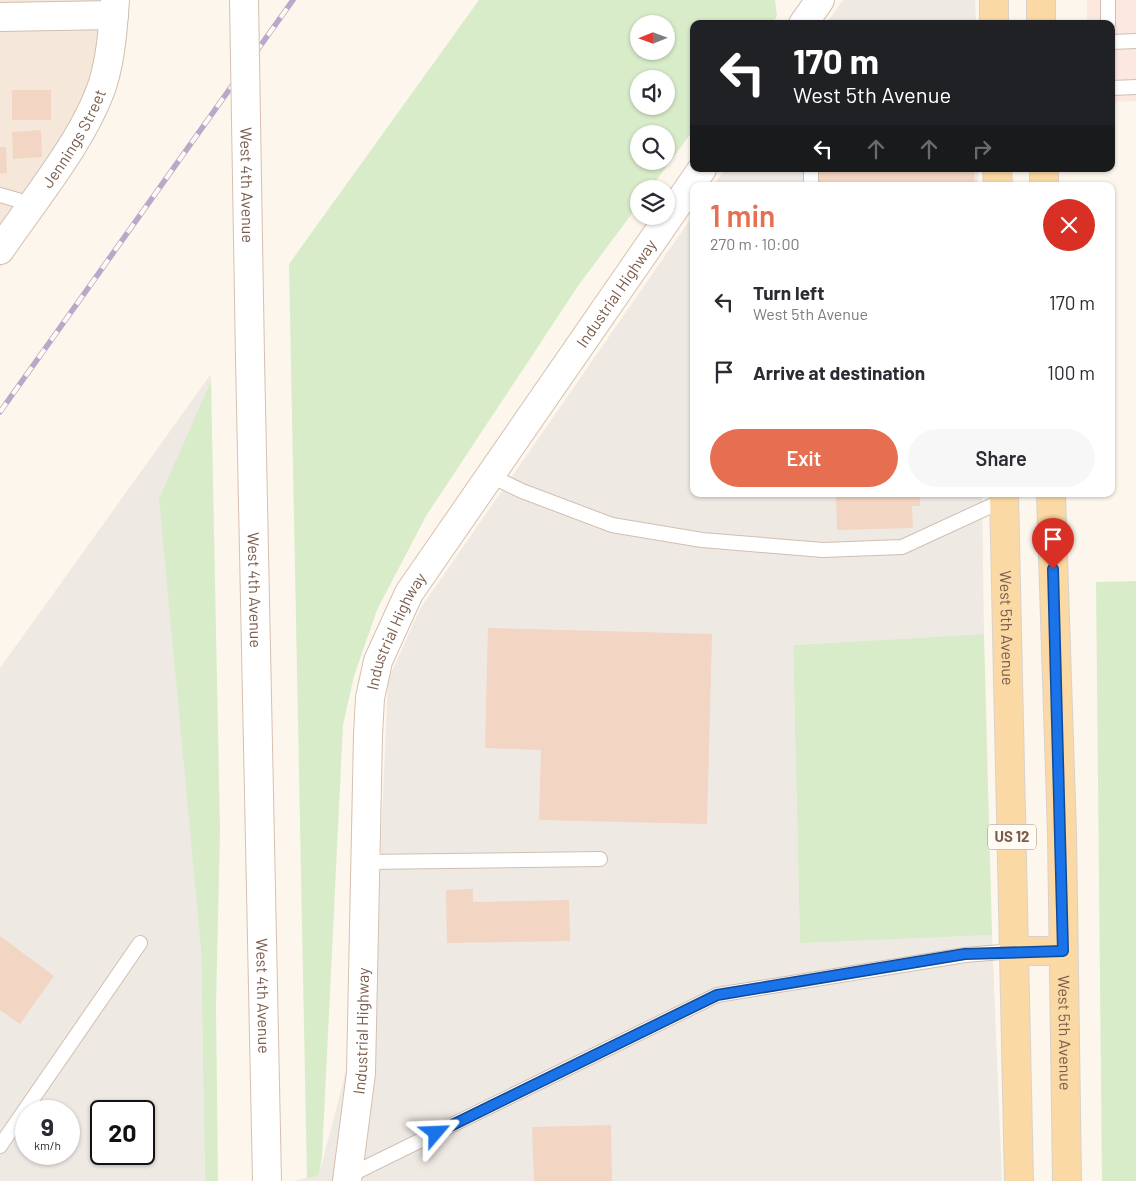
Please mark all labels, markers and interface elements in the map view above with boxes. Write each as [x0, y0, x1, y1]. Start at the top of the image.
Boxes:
north arrow [630, 15, 675, 60]
map controls [630, 15, 675, 225]
text: 170 m [793, 39, 879, 81]
icon: left [710, 40, 775, 105]
button: sound [630, 70, 675, 115]
text: West 5th Avenue [793, 81, 951, 107]
street label: Jennings Street [37, 86, 109, 191]
button: search [630, 125, 675, 170]
street label: West 4th Avenue [237, 127, 258, 243]
icon: left [809, 135, 837, 163]
icon: ahead [862, 135, 890, 163]
icon: ahead [915, 135, 943, 163]
icon: right [968, 135, 996, 163]
button: layers [630, 180, 675, 225]
text: 1 min [710, 197, 775, 233]
button: close [1043, 199, 1095, 251]
text: 270 m · 10:00 [710, 234, 800, 253]
street label: Industrial Highway [572, 235, 660, 351]
text: Turn left [753, 281, 824, 304]
icon: left [710, 288, 738, 316]
text: 170 m [1049, 291, 1095, 314]
text: West 5th Avenue [753, 304, 868, 323]
icon: arrive [710, 358, 738, 386]
text: Arrive at destination [753, 361, 925, 384]
text: 100 m [1047, 361, 1095, 384]
button: Exit [710, 429, 898, 487]
button: Share [908, 429, 1095, 487]
pin [1032, 518, 1074, 569]
icon: arrive [1039, 525, 1067, 553]
street label: West 4th Avenue [245, 532, 266, 648]
street label: Industrial Highway [362, 568, 430, 692]
street label: West 5th Avenue [997, 570, 1018, 686]
road number: US 12 [988, 824, 1036, 850]
street label: West 4th Avenue [253, 938, 274, 1054]
street label: Industrial Highway [348, 967, 372, 1095]
street label: West 5th Avenue [1055, 975, 1076, 1090]
speed limit sign: 20 [90, 1100, 155, 1165]
position arrow [409, 1106, 461, 1158]
text: 9 [41, 1111, 54, 1141]
text: km/h [34, 1138, 61, 1152]

